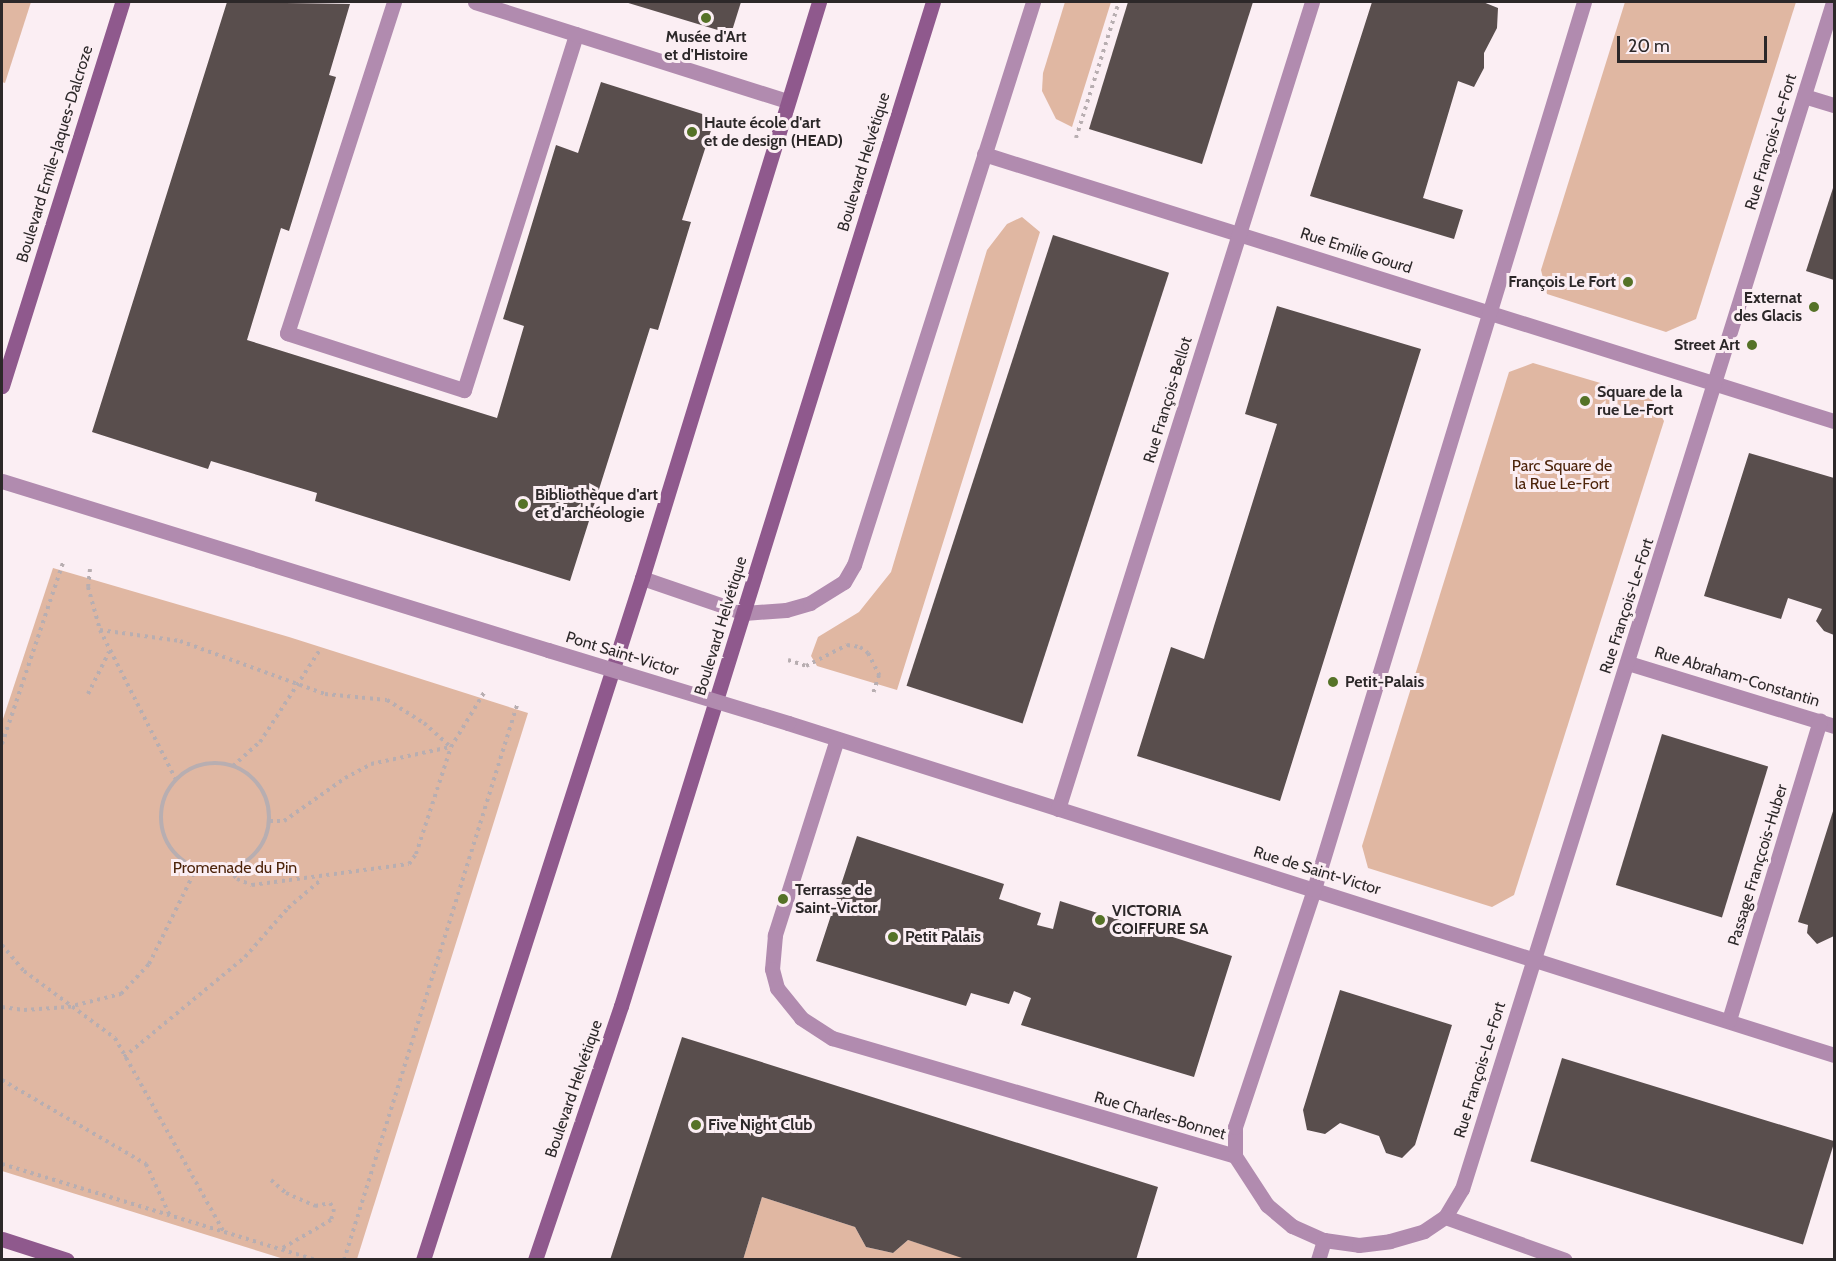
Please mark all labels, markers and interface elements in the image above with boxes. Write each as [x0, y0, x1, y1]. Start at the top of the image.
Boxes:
marker: Musée d'Art et d'Histoire [699, 11, 713, 25]
scale bar [1620, 24, 1770, 62]
place label: Musée d'Art et d'Histoire [664, 27, 748, 65]
text: 20 m [1628, 35, 1670, 57]
street label: Boulevard Emile-Jaques-Dalcroze [13, 43, 97, 265]
street label: Rue François-Le-Fort [1741, 72, 1801, 212]
street label: Boulevard Helvétique [834, 90, 894, 234]
place label: Haute école d'art et de design (HEAD) [704, 113, 843, 151]
marker: Haute école d'art et de design (HEAD) [685, 125, 699, 139]
street label: Rue Emilie Gourd [1298, 224, 1414, 278]
place label: François Le Fort [1508, 272, 1616, 292]
marker: François Le Fort [1621, 275, 1635, 289]
place label: Externat des Glacis [1734, 288, 1802, 326]
marker: Externat des Glacis [1807, 300, 1821, 314]
street label: Rue François-Bellot [1140, 335, 1196, 465]
place label: Street Art [1674, 335, 1740, 355]
marker: Street Art [1745, 338, 1759, 352]
place label: Square de la rue Le-Fort [1597, 382, 1682, 420]
marker: Square de la rue Le-Fort [1578, 394, 1592, 408]
park label: Parc Square de la Rue Le-Fort [1512, 456, 1612, 494]
place label: Bibliothèque d'art et d'archéologie [535, 485, 658, 523]
marker: Bibliothèque d'art et d'archéologie [516, 497, 530, 511]
street label: Rue François-Le-Fort [1596, 536, 1658, 676]
street label: Boulevard Helvétique [691, 554, 751, 698]
street label: Pont Saint-Victor [563, 628, 681, 680]
street label: Rue Abraham-Constantin [1652, 643, 1822, 711]
place label: Petit-Palais [1345, 672, 1424, 692]
marker: Petit-Palais [1326, 675, 1340, 689]
street label: Passage Françcois-Huber [1724, 782, 1792, 948]
street label: Rue de Saint-Victor [1251, 843, 1383, 899]
park label: Promenade du Pin [173, 858, 297, 878]
place label: Terrasse de Saint-Victor [795, 880, 878, 918]
marker: Terrasse de Saint-Victor [776, 892, 790, 906]
place label: VICTORIA COIFFURE SA [1112, 901, 1209, 939]
marker: VICTORIA COIFFURE SA [1093, 913, 1107, 927]
place label: Petit Palais [905, 927, 981, 947]
marker: Petit Palais [886, 930, 900, 944]
street label: Rue François-Le-Fort [1450, 1000, 1510, 1140]
street label: Boulevard Helvétique [541, 1018, 607, 1160]
street label: Rue Charles-Bonnet [1092, 1088, 1228, 1144]
place label: Five Night Club [708, 1115, 812, 1135]
marker: Five Night Club [689, 1118, 703, 1132]

